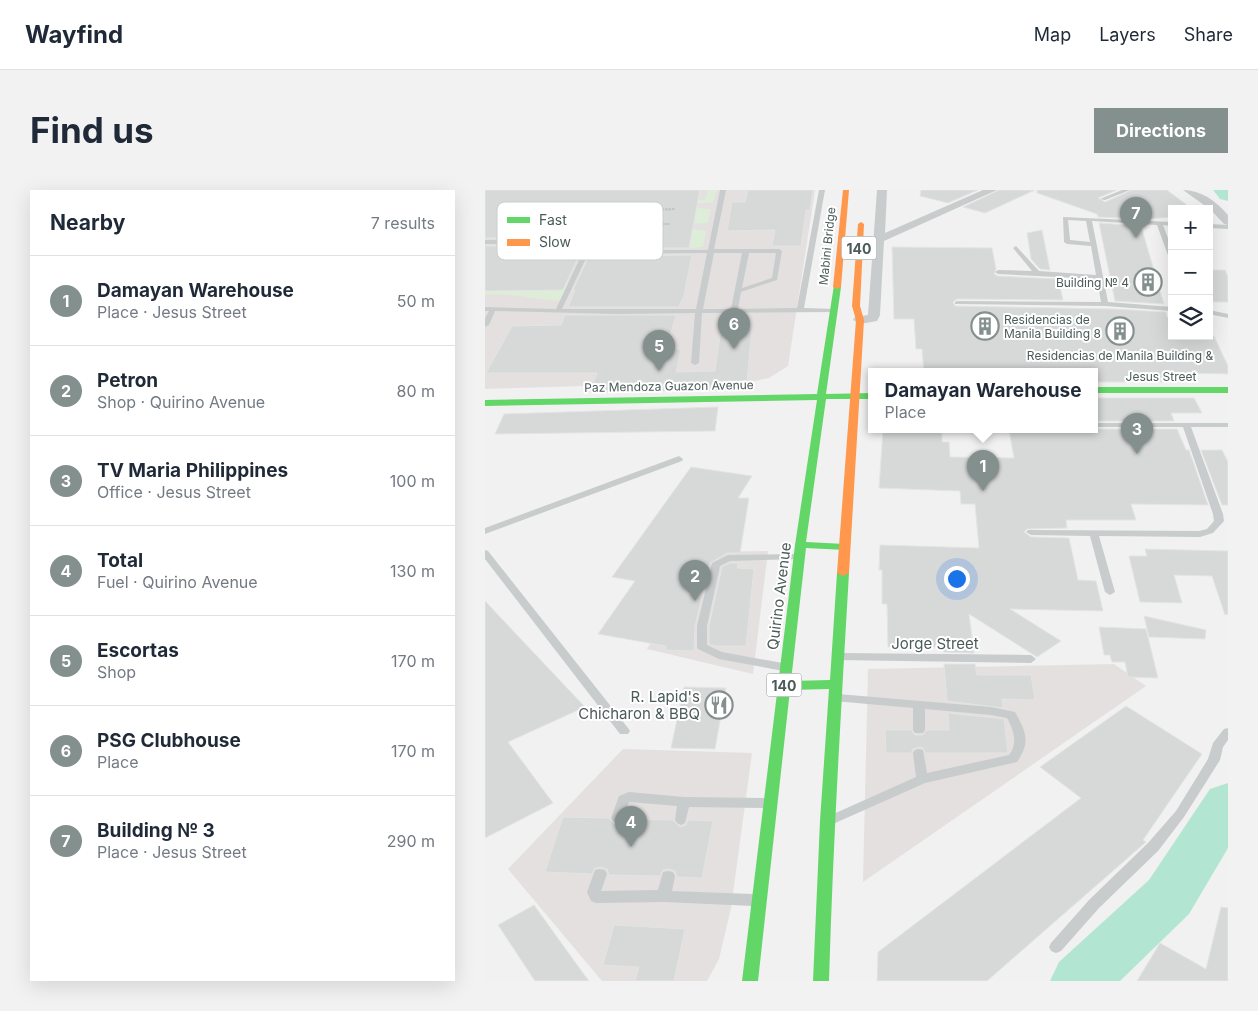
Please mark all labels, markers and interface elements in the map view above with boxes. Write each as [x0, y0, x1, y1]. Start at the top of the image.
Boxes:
text: Wayfind [25, 20, 123, 49]
text: Map [1034, 24, 1071, 45]
text: Layers [1099, 24, 1156, 45]
text: Share [1184, 24, 1233, 45]
button: Directions [1094, 108, 1228, 153]
text: Find us [30, 109, 154, 151]
pin: 7 [1120, 197, 1152, 238]
legend [497, 202, 663, 260]
map controls [1168, 205, 1213, 340]
button: + [1168, 205, 1213, 250]
street label: Mabini Bridge [815, 206, 839, 286]
text: Nearby [50, 210, 125, 235]
text: Fast [539, 211, 567, 228]
text: 7 results [371, 213, 435, 233]
text: Slow [539, 233, 571, 250]
road number: 140 [841, 236, 877, 260]
button: − [1168, 250, 1213, 295]
building icon: Building № 4 [1133, 267, 1163, 297]
place label: Building № 4 [1056, 275, 1129, 290]
text: Damayan Warehouse [97, 279, 294, 302]
text: 1 [63, 291, 69, 311]
text: 50 m [397, 291, 435, 311]
button: layers [1168, 295, 1213, 340]
text: Place · Jesus Street [97, 302, 247, 322]
pin: 6 [718, 308, 750, 349]
building icon: Residencias de Manila Building 8 [970, 311, 1000, 341]
place label: Residencias de Manila Building 8 [1004, 312, 1101, 341]
building icon: Residencias de Manila Building & [1105, 316, 1135, 346]
pin: 5 [643, 330, 675, 371]
place label: Residencias de Manila Building & [1027, 348, 1213, 363]
popup [868, 368, 1098, 433]
text: Petron [97, 369, 158, 392]
street label: Jesus Street [1126, 369, 1196, 384]
street label: Paz Mendoza Guazon Avenue [584, 377, 754, 395]
text: Damayan Warehouse [885, 379, 1081, 402]
text: 2 [61, 381, 71, 401]
text: 80 m [396, 381, 435, 401]
text: Shop · Quirino Avenue [97, 392, 265, 412]
text: Place [885, 402, 926, 422]
pin: 3 [1121, 413, 1153, 454]
pin: 1 [967, 450, 999, 491]
text: TV Maria Philippines [97, 459, 288, 482]
text: 3 [61, 471, 71, 491]
text: 100 m [390, 471, 435, 491]
text: Office · Jesus Street [97, 482, 251, 502]
street label: Quirino Avenue [763, 541, 795, 651]
text: Total [97, 549, 143, 572]
pin: 2 [679, 560, 711, 601]
text: 4 [61, 561, 71, 581]
text: 130 m [390, 561, 435, 581]
your location [944, 566, 970, 592]
text: Fuel · Quirino Avenue [97, 572, 258, 592]
street label: Jorge Street [891, 634, 979, 653]
text: Escortas [97, 639, 179, 662]
text: 5 [61, 651, 71, 671]
text: 170 m [391, 651, 435, 671]
text: Shop [97, 662, 136, 682]
road number: 140 [767, 674, 801, 696]
place label: R. Lapid's Chicharon & BBQ [578, 687, 700, 723]
restaurant icon: R. Lapid's Chicharon & BBQ [704, 690, 734, 720]
text: PSG Clubhouse [97, 729, 241, 752]
text: 6 [61, 741, 71, 761]
text: 170 m [391, 741, 435, 761]
text: Place [97, 752, 139, 772]
pin: 4 [615, 806, 647, 847]
text: Building № 3 [97, 819, 215, 842]
text: 7 [61, 831, 71, 851]
text: 290 m [387, 831, 435, 851]
text: Place · Jesus Street [97, 842, 247, 862]

